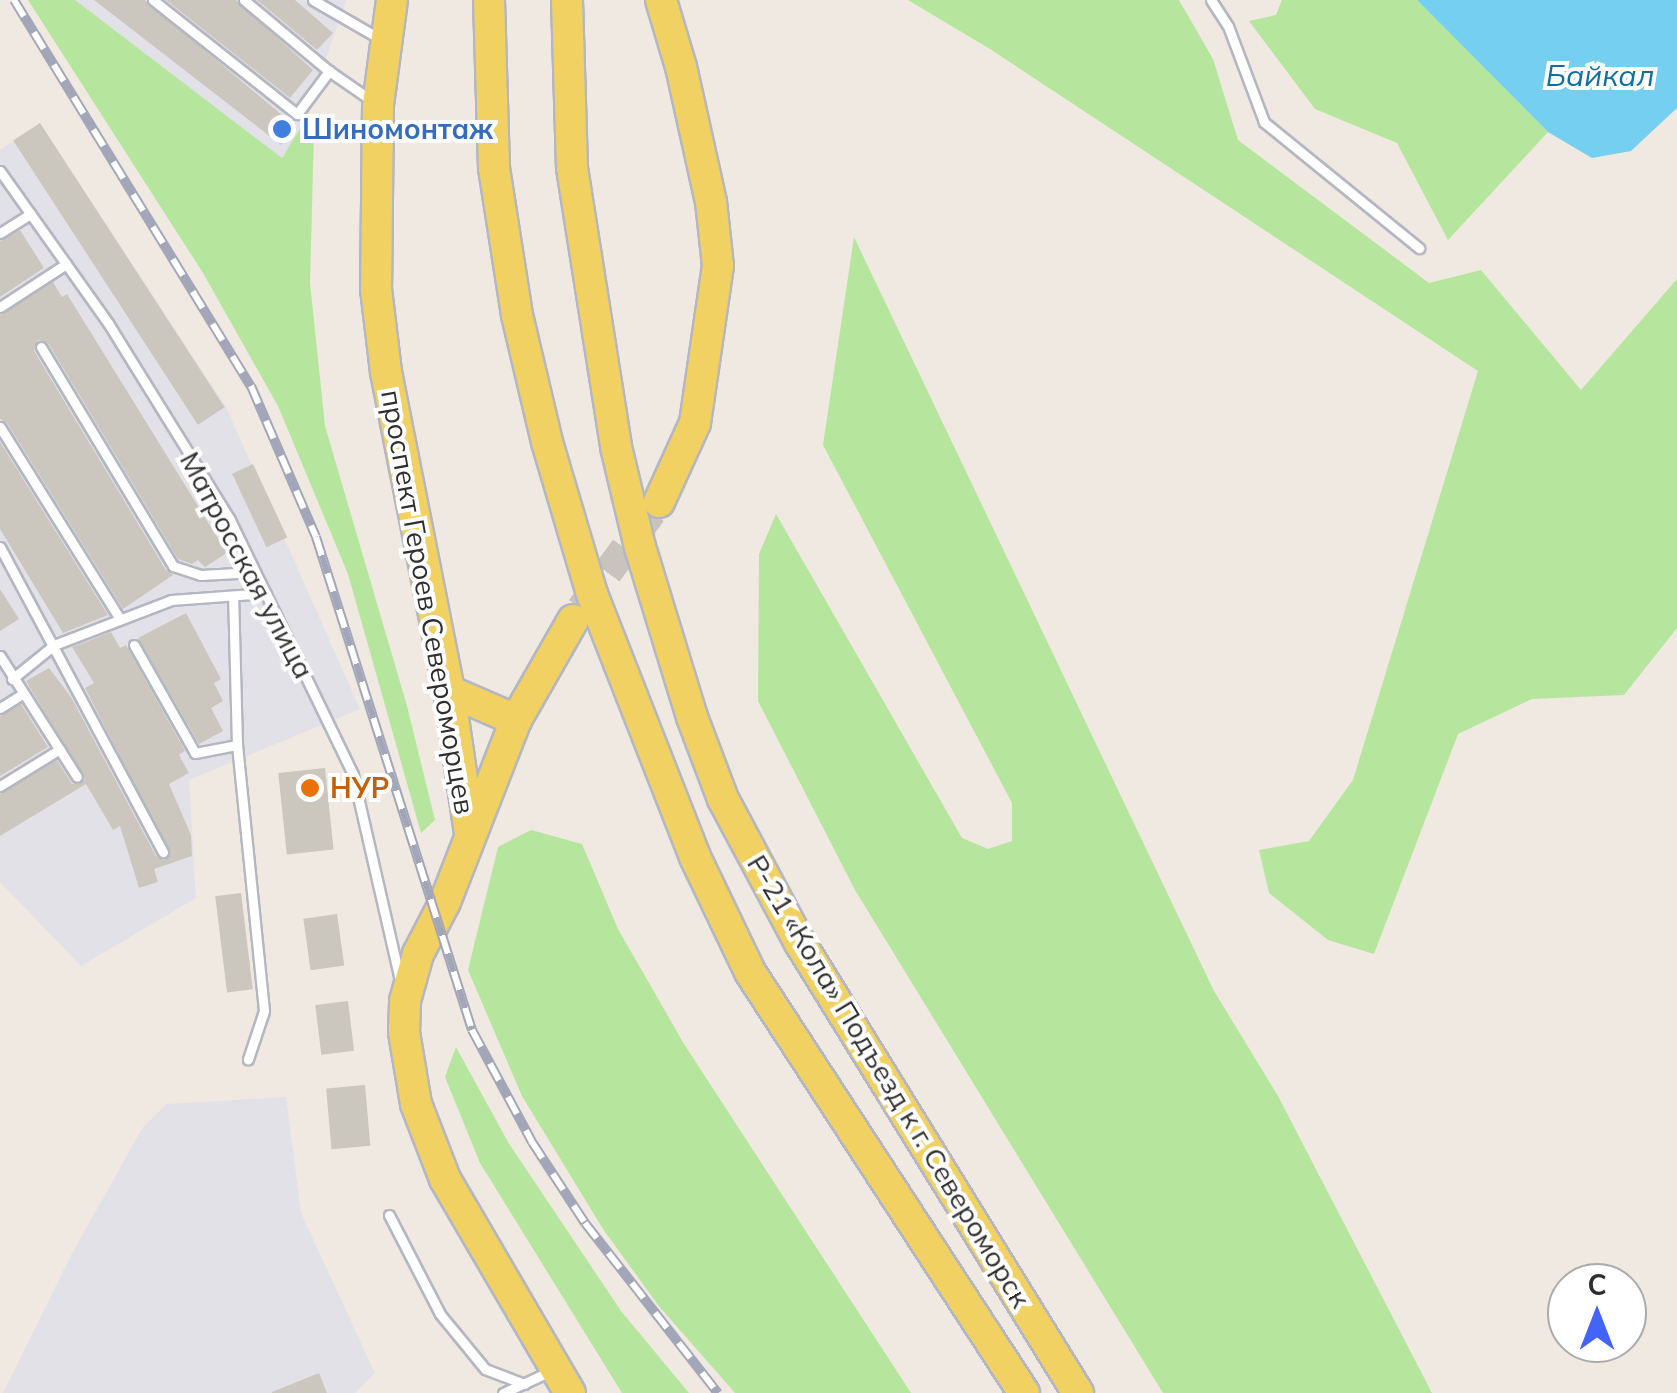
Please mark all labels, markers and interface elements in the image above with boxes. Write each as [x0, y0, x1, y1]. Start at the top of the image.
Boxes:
water label: Байкал [1546, 57, 1654, 93]
place label: Шиномонтаж [302, 112, 493, 146]
marker: Шиномонтаж [271, 118, 293, 140]
street label: проспект Героев Североморцев [374, 387, 482, 817]
street label: Матросская улица [173, 446, 321, 684]
place label: НУР [330, 771, 389, 805]
marker: НУР [299, 777, 321, 799]
street label: Р-21 «Кола» Подъезд к г. Североморск [740, 849, 1038, 1313]
north arrow [1547, 1263, 1647, 1363]
text: С [1587, 1267, 1607, 1302]

